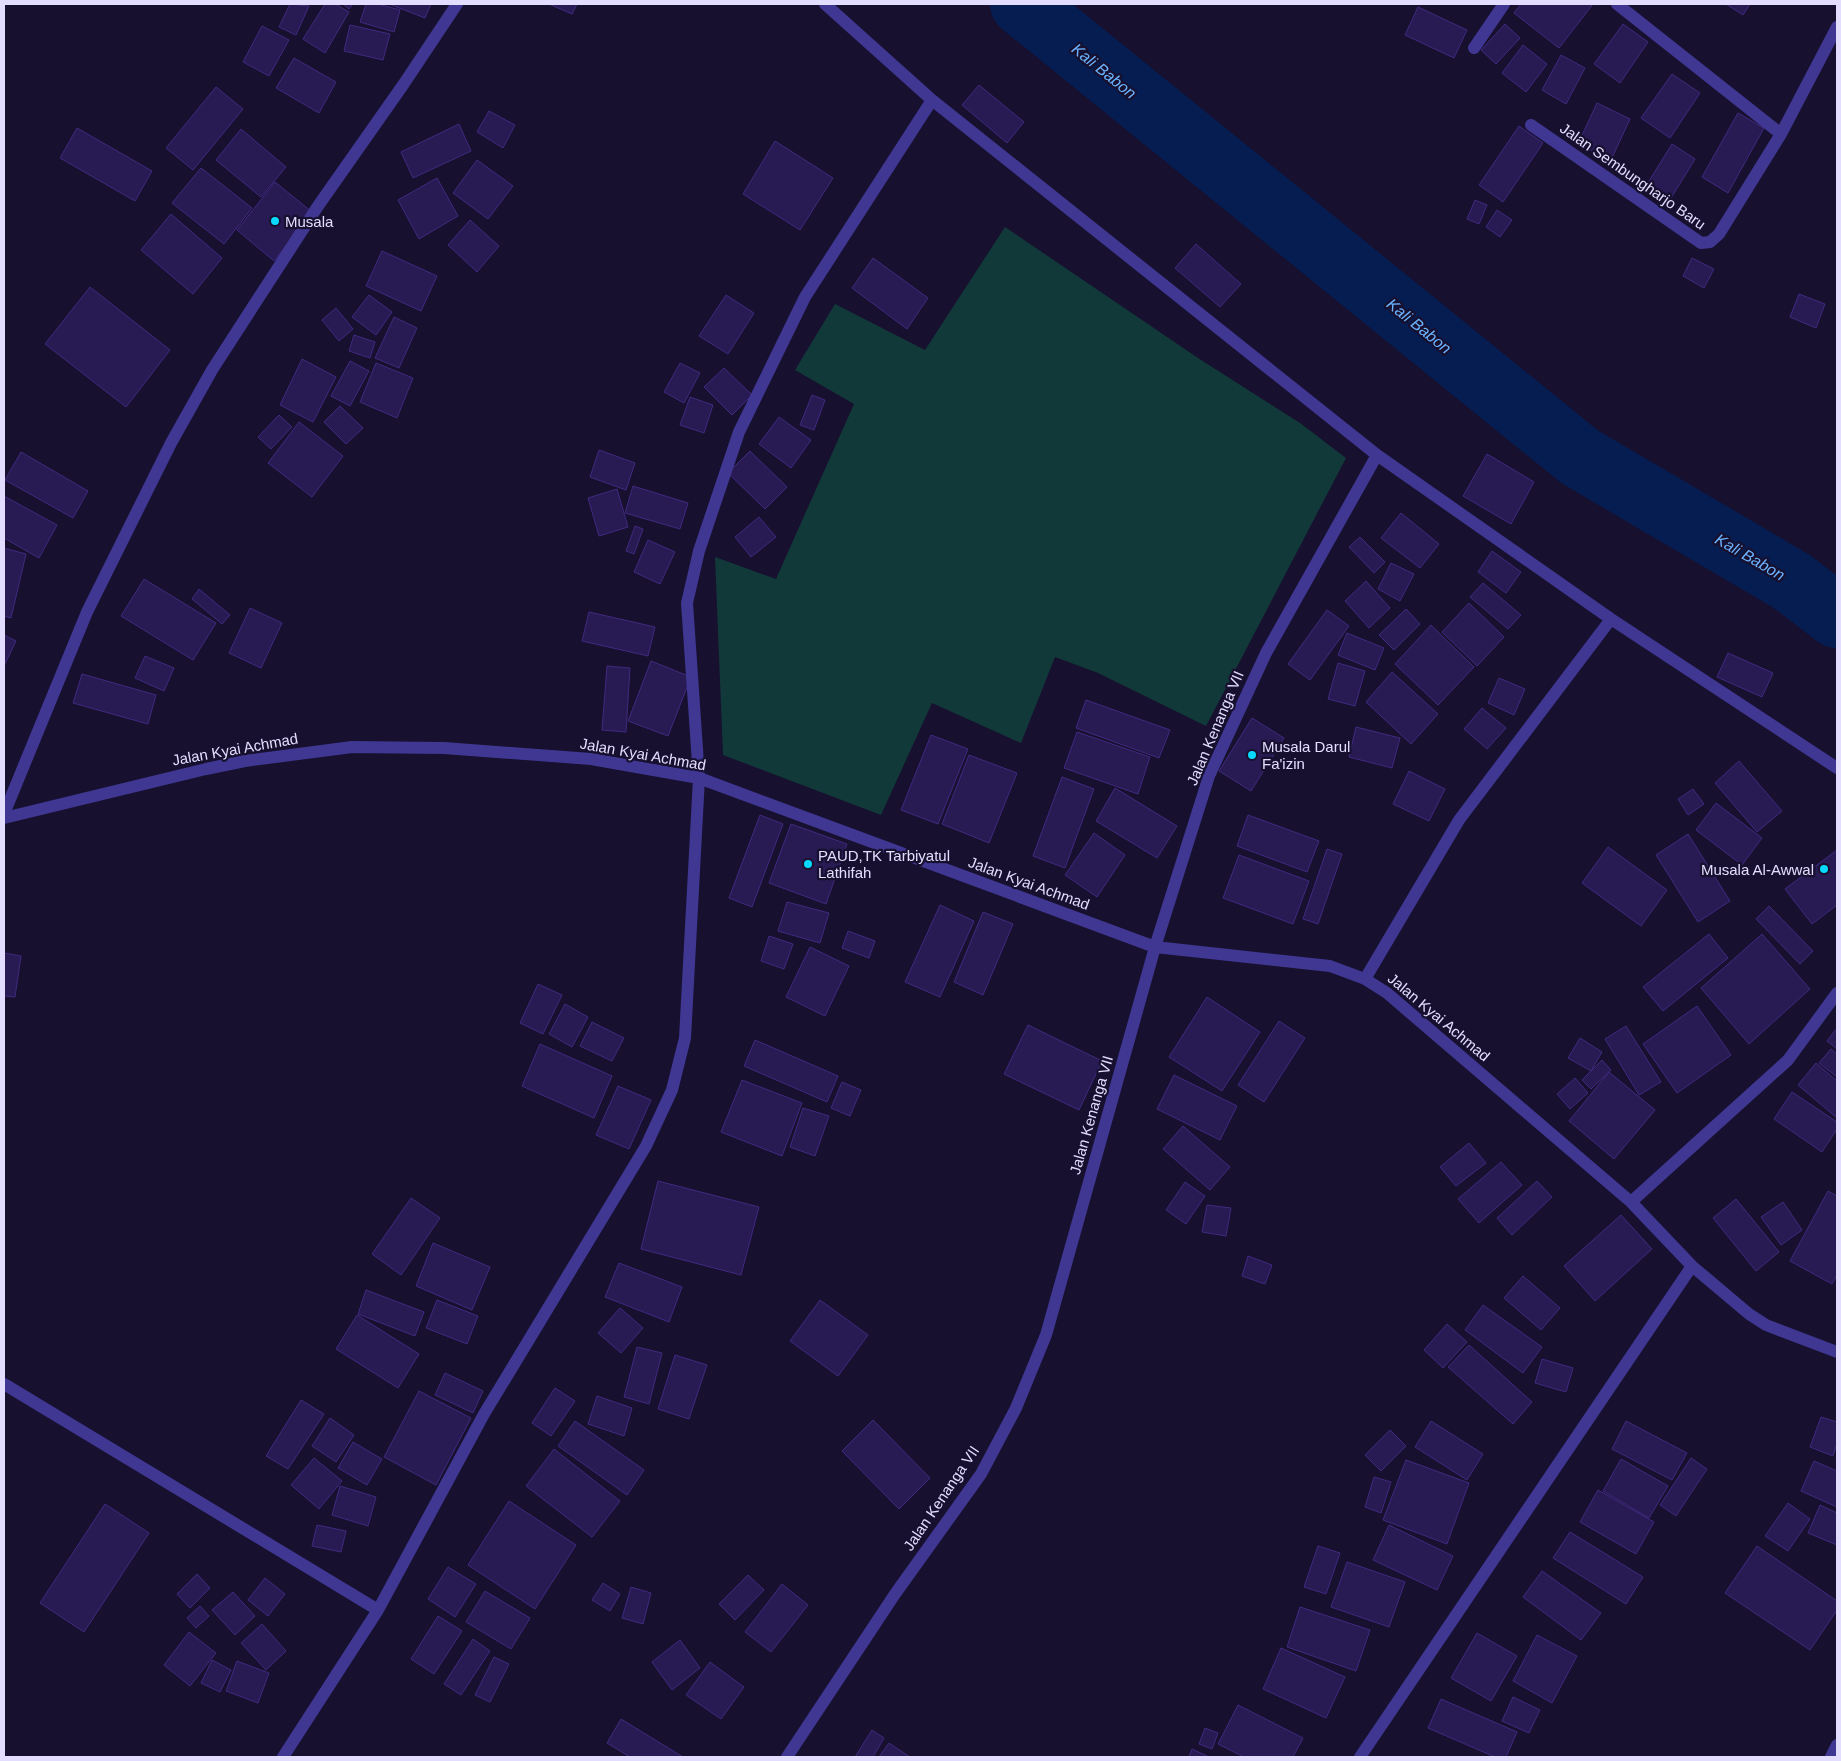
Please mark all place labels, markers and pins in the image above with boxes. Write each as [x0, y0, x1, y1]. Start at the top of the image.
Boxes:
place label: Musala [285, 213, 334, 230]
marker: Musala [269, 215, 281, 227]
place label: Musala Darul Fa'izin [1262, 738, 1350, 772]
marker: Musala Darul Fa'izin [1246, 749, 1258, 761]
place label: PAUD,TK Tarbiyatul Lathifah [818, 847, 950, 881]
marker: PAUD,TK Tarbiyatul Lathifah [802, 858, 814, 870]
place label: Musala Al-Awwal [1701, 861, 1814, 878]
marker: Musala Al-Awwal [1818, 863, 1830, 875]

